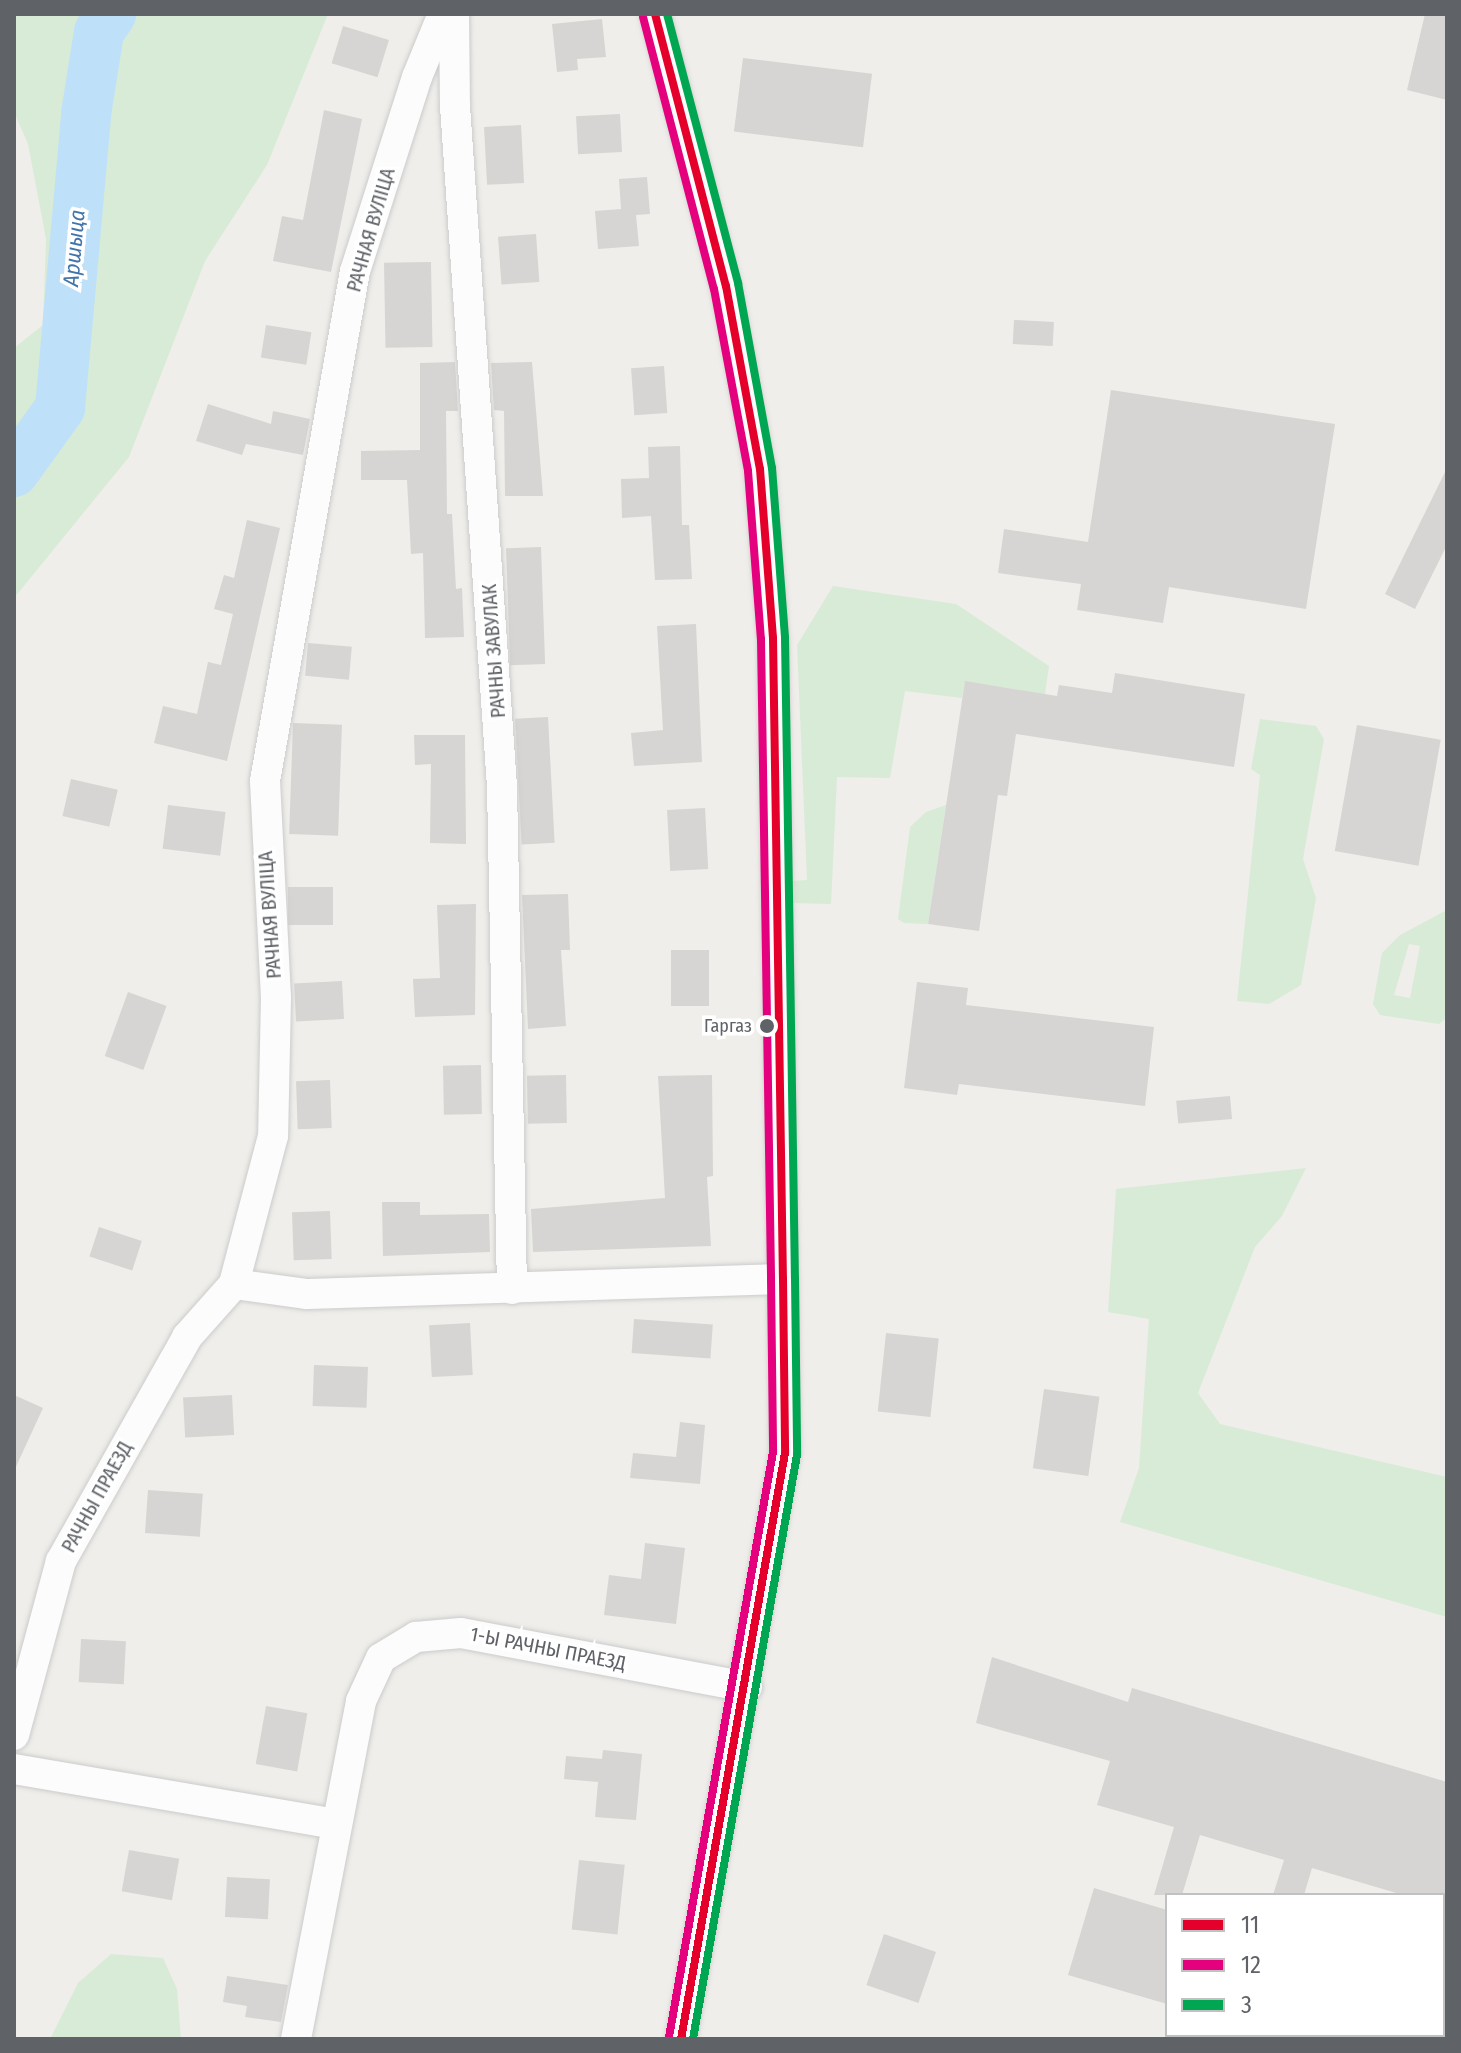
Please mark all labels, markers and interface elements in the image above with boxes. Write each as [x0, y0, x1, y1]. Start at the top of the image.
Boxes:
street label: РАЧНАЯ ВУЛІЦА [342, 165, 400, 295]
water label: Аршыца [57, 208, 91, 288]
street label: РАЧНЫ ЗАВУЛАК [477, 583, 511, 719]
street label: РАЧНАЯ ВУЛІЦА [254, 850, 286, 980]
place label: Гаргаз [704, 1015, 752, 1037]
marker: Гаргаз [759, 1018, 775, 1034]
street label: РАЧНЫ ПРАЕЗД [57, 1437, 137, 1557]
street label: 1-Ы РАЧНЫ ПРАЕЗД [468, 1622, 628, 1676]
legend [1165, 1893, 1445, 2037]
text: 11 [1241, 1911, 1259, 1939]
text: 12 [1241, 1951, 1261, 1979]
text: 3 [1241, 1991, 1252, 2019]

